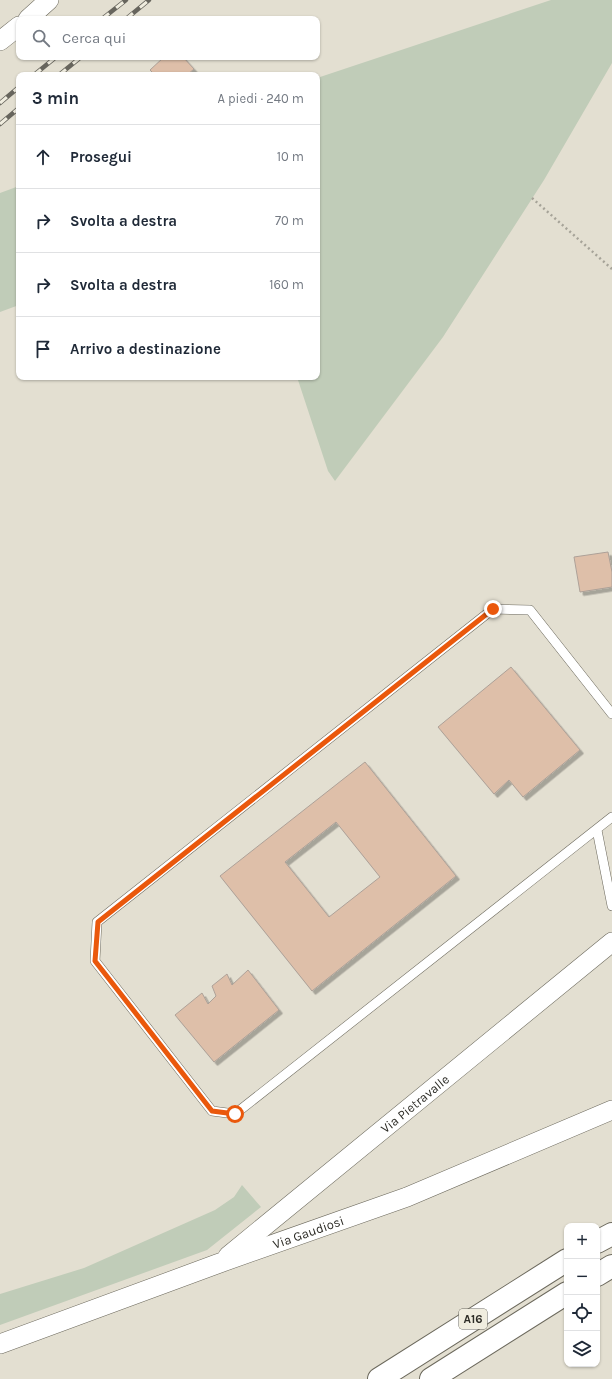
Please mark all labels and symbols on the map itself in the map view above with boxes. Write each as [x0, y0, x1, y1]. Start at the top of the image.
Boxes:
route end [484, 600, 502, 618]
street label: Via Pietravalle [378, 1071, 452, 1136]
route start [226, 1105, 244, 1123]
street label: Via Gaudiosi [271, 1213, 346, 1252]
road number: A16 [459, 1309, 487, 1329]

